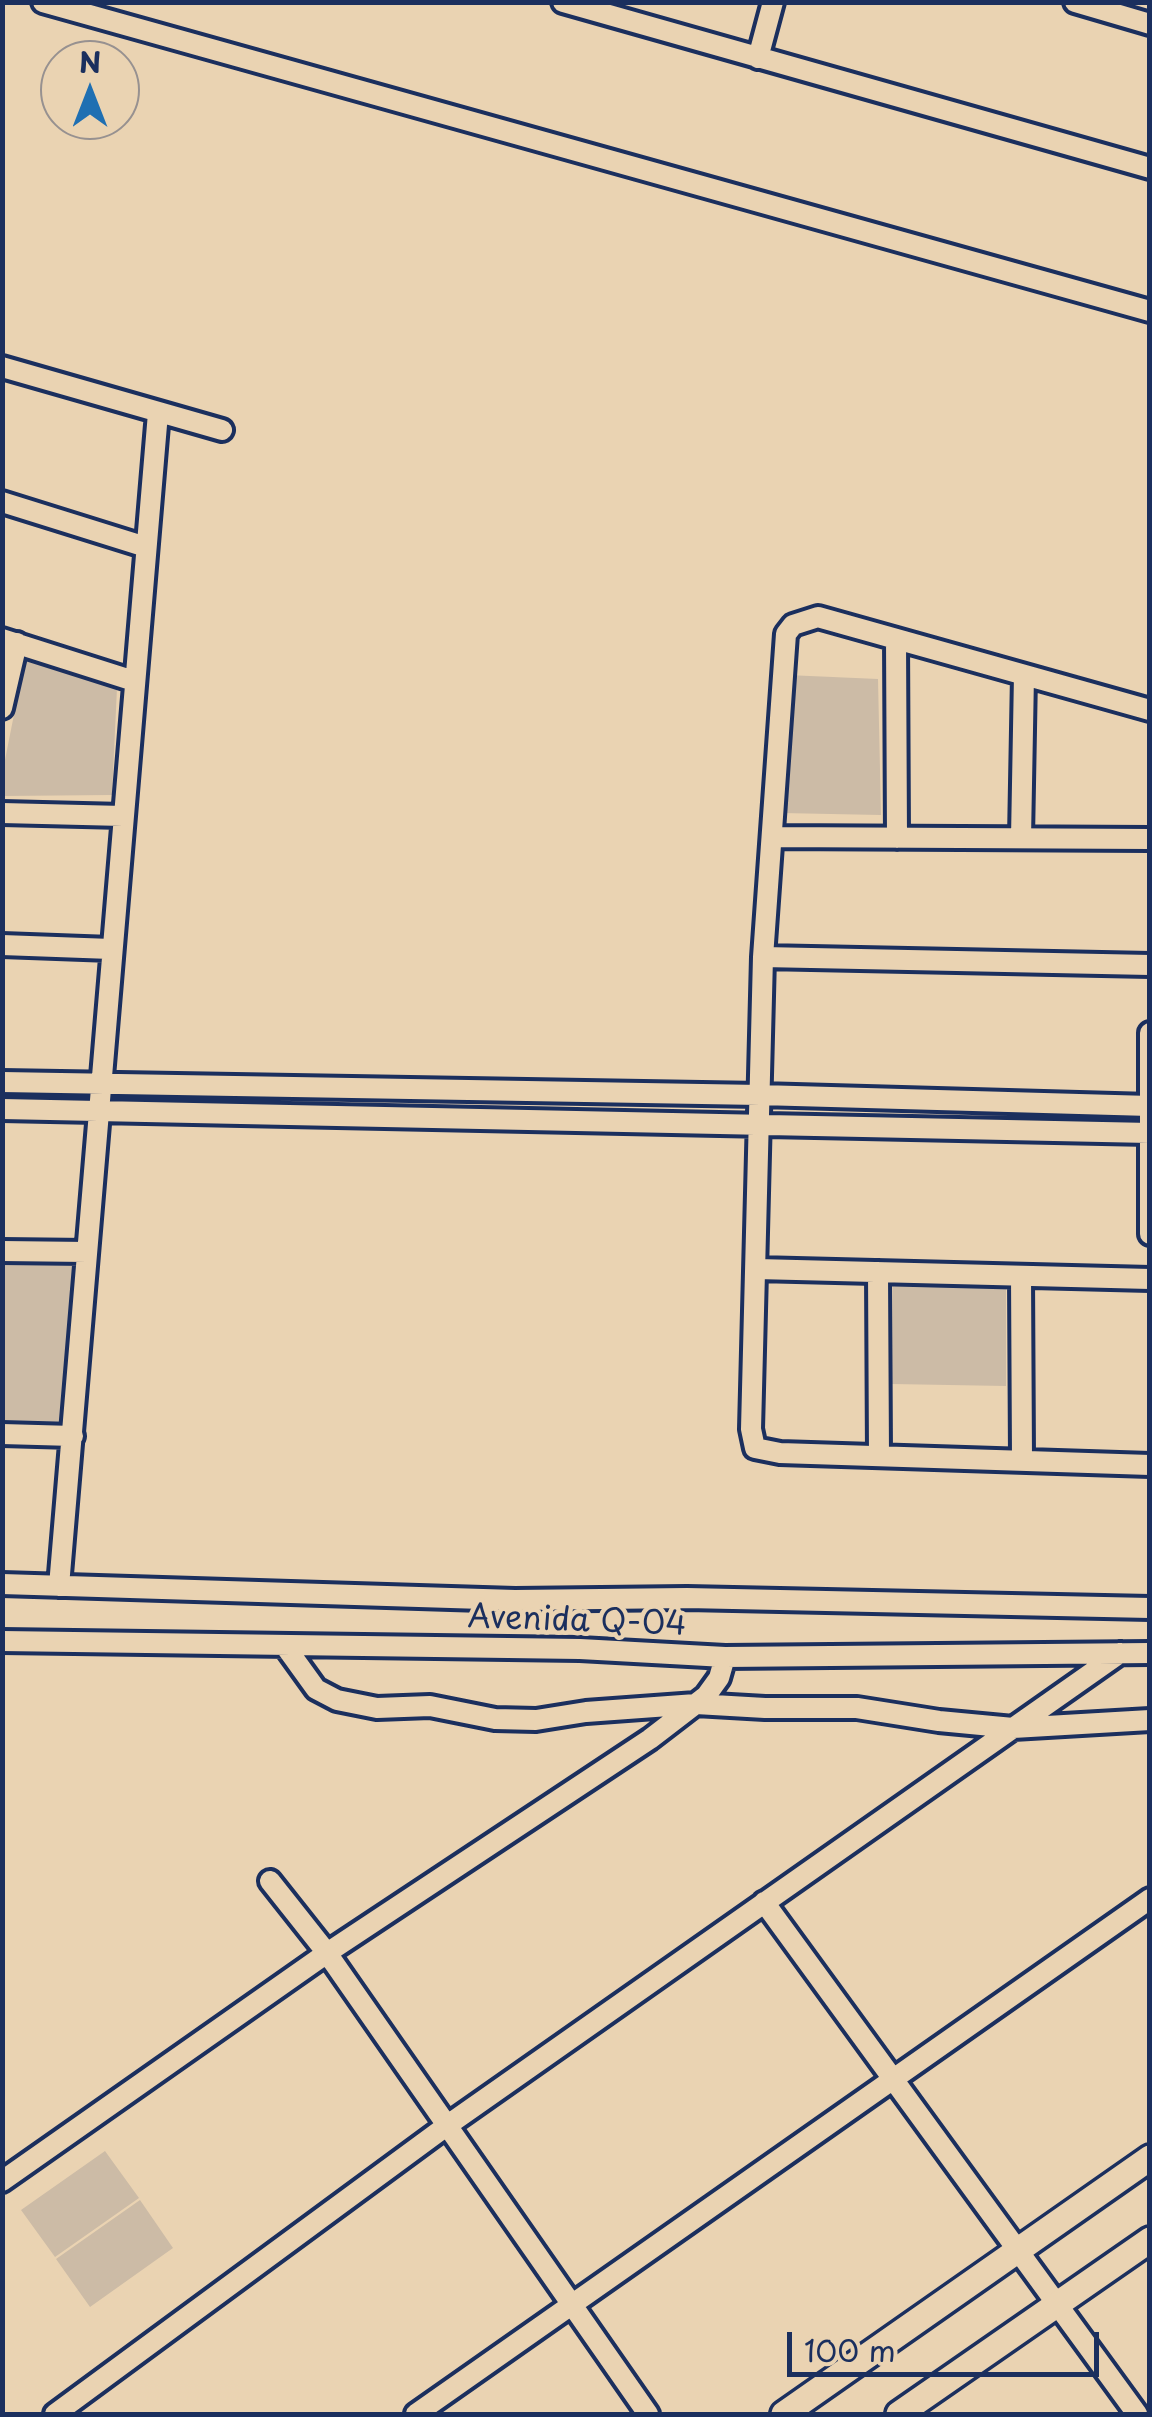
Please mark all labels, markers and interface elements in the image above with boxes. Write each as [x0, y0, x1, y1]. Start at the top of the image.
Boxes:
north arrow [40, 40, 140, 140]
text: N [79, 40, 101, 83]
street label: Avenida Q-04 [467, 1599, 687, 1645]
scale bar [792, 2312, 1104, 2374]
text: 100 m [804, 2327, 896, 2372]

